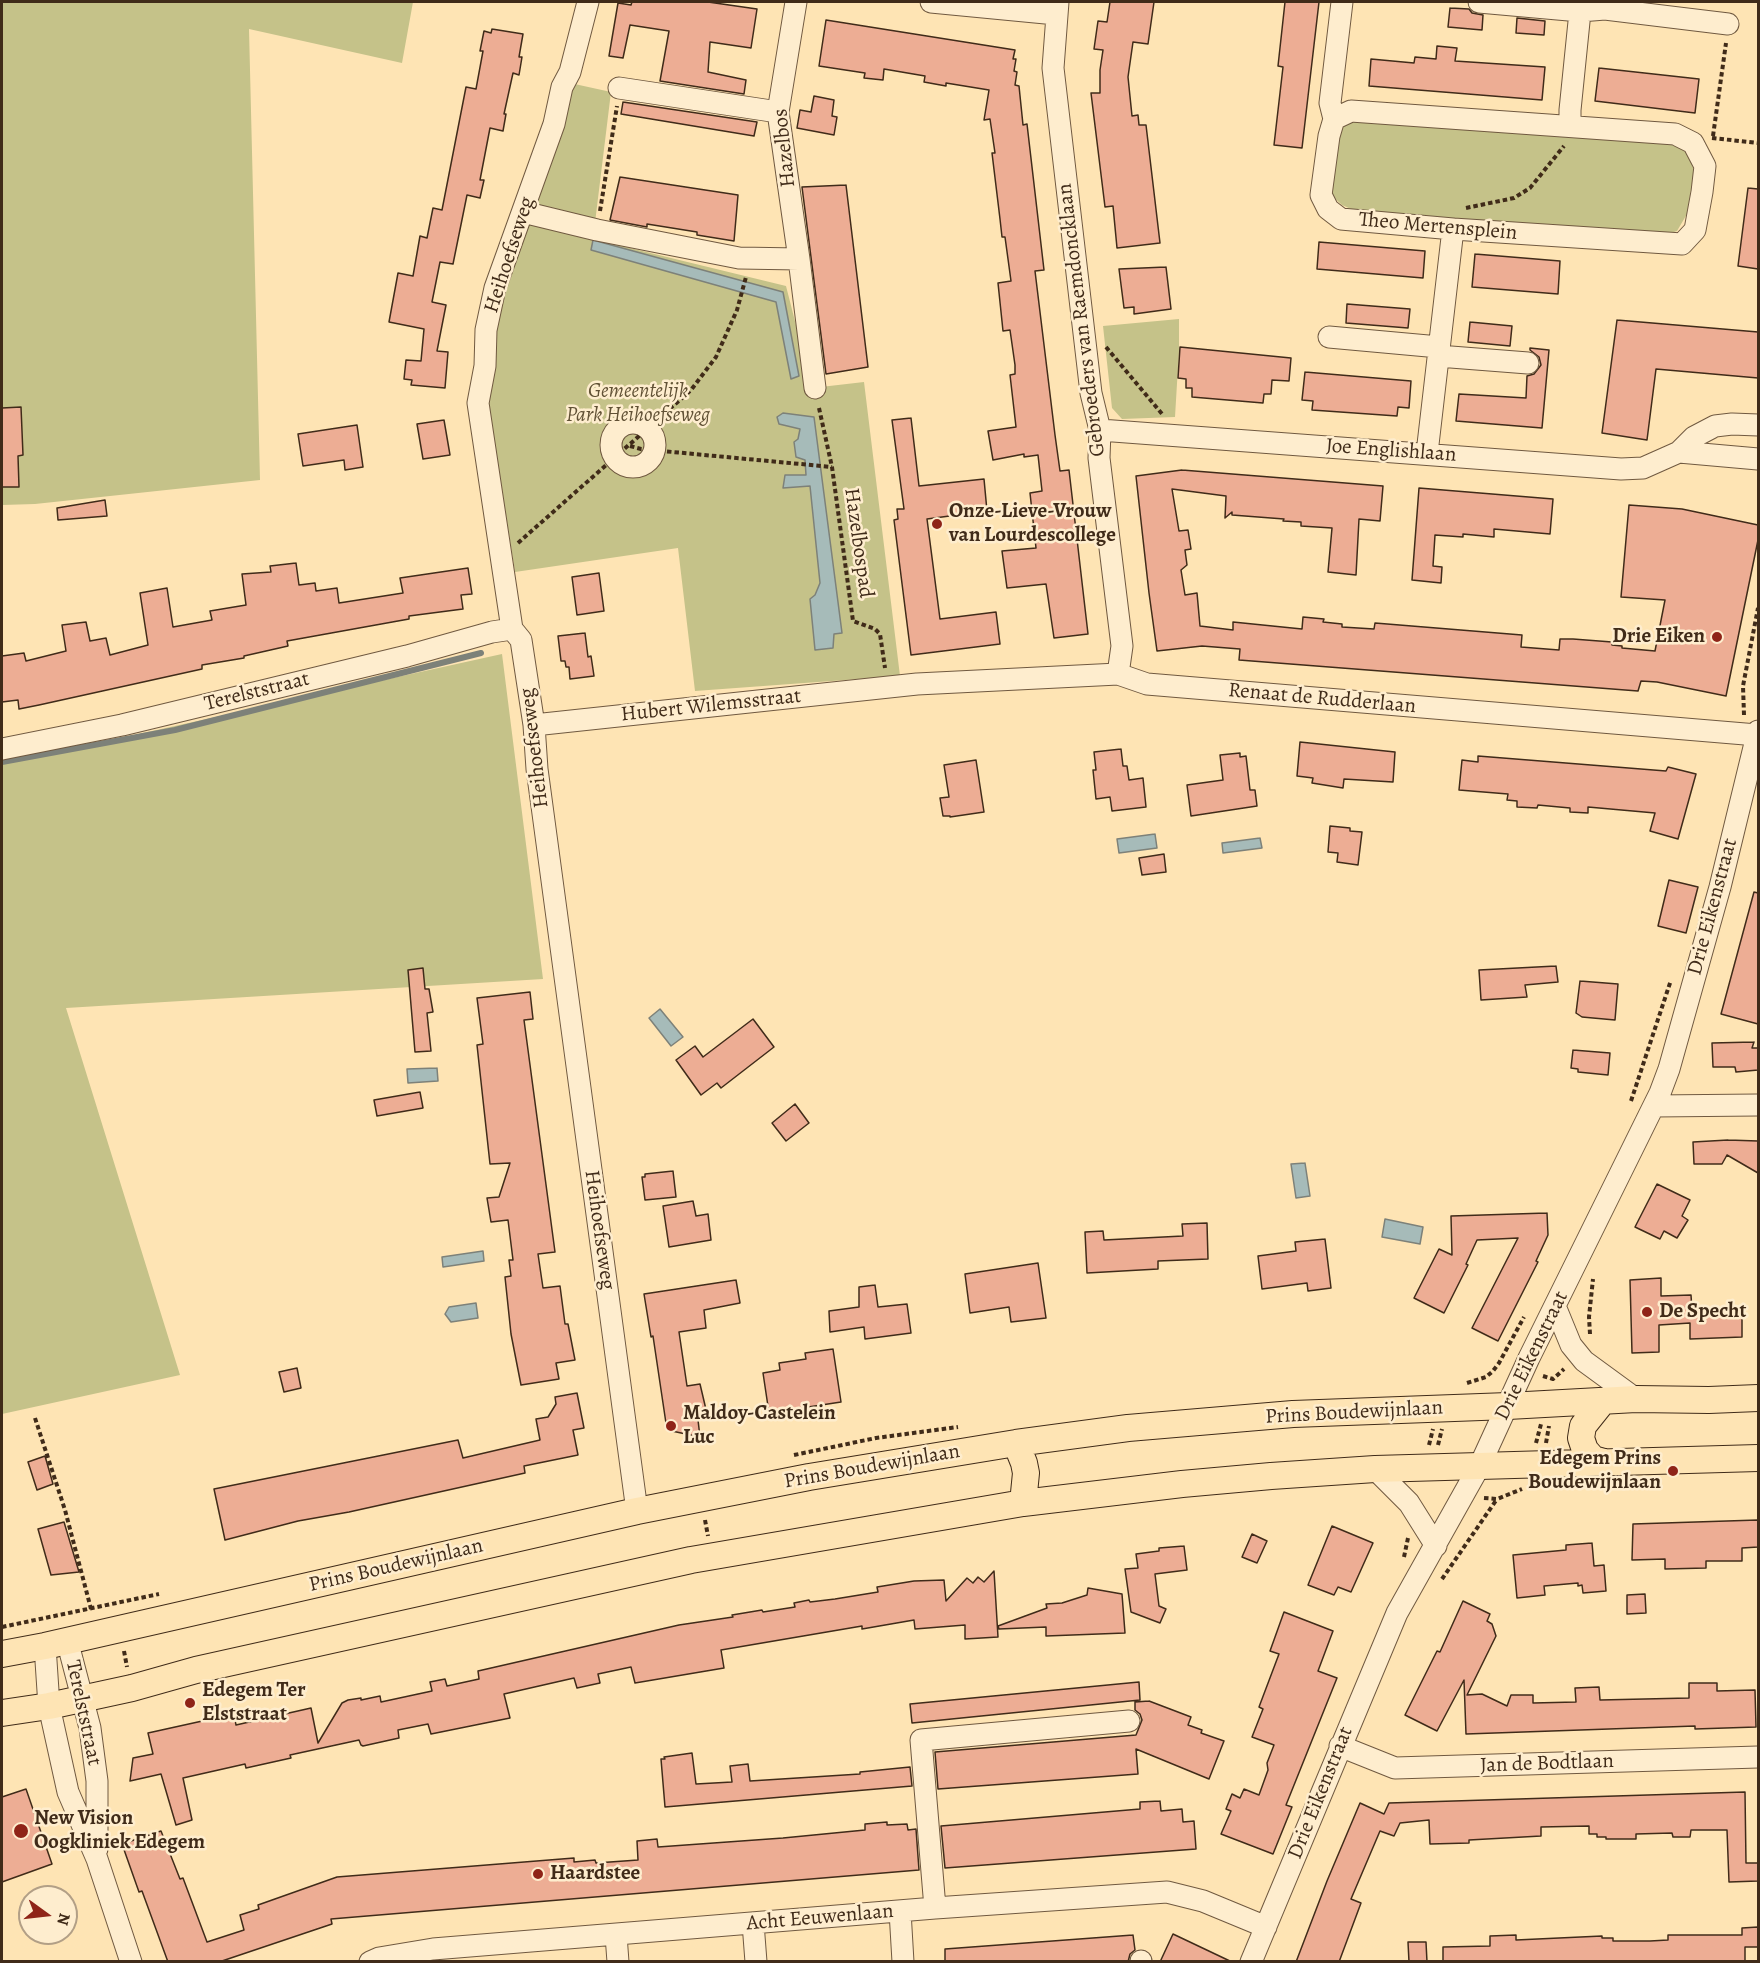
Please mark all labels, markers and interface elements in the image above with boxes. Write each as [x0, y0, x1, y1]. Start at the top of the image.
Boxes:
street label: Hazelbos [768, 107, 802, 189]
street label: Gebroeders van Raemdoncklaan [1053, 182, 1111, 458]
street label: Heihoefseweg [479, 194, 541, 316]
street label: Theo Mertensplein [1358, 208, 1518, 246]
park label: Gemeentelijk Park Heihoefseweg [566, 379, 710, 429]
street label: Joe Englishlaan [1325, 434, 1457, 468]
street label: Hazelbospad [838, 486, 878, 600]
place label: Onze-Lieve-Vrouw van Lourdescollege [949, 499, 1116, 549]
marker: Onze-Lieve-Vrouw van Lourdescollege [930, 517, 944, 531]
place label: Drie Eiken [1612, 624, 1705, 650]
marker: Drie Eiken [1710, 630, 1724, 644]
street label: Terelststraat [202, 667, 312, 717]
street label: Renaat de Rudderlaan [1227, 678, 1417, 720]
street label: Hubert Wilemsstraat [620, 684, 802, 728]
street label: Heihoefseweg [515, 687, 555, 809]
street label: Drie Eikenstraat [1683, 836, 1743, 978]
street label: Heihoefseweg [578, 1168, 620, 1292]
street label: Drie Eikenstraat [1490, 1287, 1574, 1425]
place label: De Specht [1659, 1299, 1746, 1325]
marker: De Specht [1640, 1305, 1654, 1319]
street label: Prins Boudewijnlaan [1264, 1396, 1444, 1430]
place label: Maldoy-Castelein Luc [683, 1401, 836, 1451]
marker: Maldoy-Castelein Luc [664, 1419, 678, 1433]
street label: Prins Boudewijnlaan [782, 1439, 962, 1495]
place label: Edegem Prins Boudewijnlaan [1528, 1446, 1661, 1496]
marker: Edegem Prins Boudewijnlaan [1666, 1464, 1680, 1478]
street label: Prins Boudewijnlaan [306, 1534, 486, 1598]
street label: Terelststraat [60, 1658, 106, 1768]
place label: Edegem Ter Elststraat [202, 1678, 306, 1728]
marker: Edegem Ter Elststraat [183, 1696, 197, 1710]
street label: Drie Eikenstraat [1283, 1723, 1359, 1863]
street label: Jan de Bodtlaan [1480, 1749, 1614, 1779]
place label: New Vision Oogkliniek Edegem [34, 1806, 205, 1856]
marker: New Vision Oogkliniek Edegem [12, 1822, 30, 1840]
place label: Haardstee [550, 1861, 640, 1887]
marker: Haardstee [531, 1867, 545, 1881]
north arrow [18, 1885, 78, 1945]
street label: Acht Eeuwenlaan [745, 1899, 895, 1937]
text: N [51, 1911, 76, 1928]

